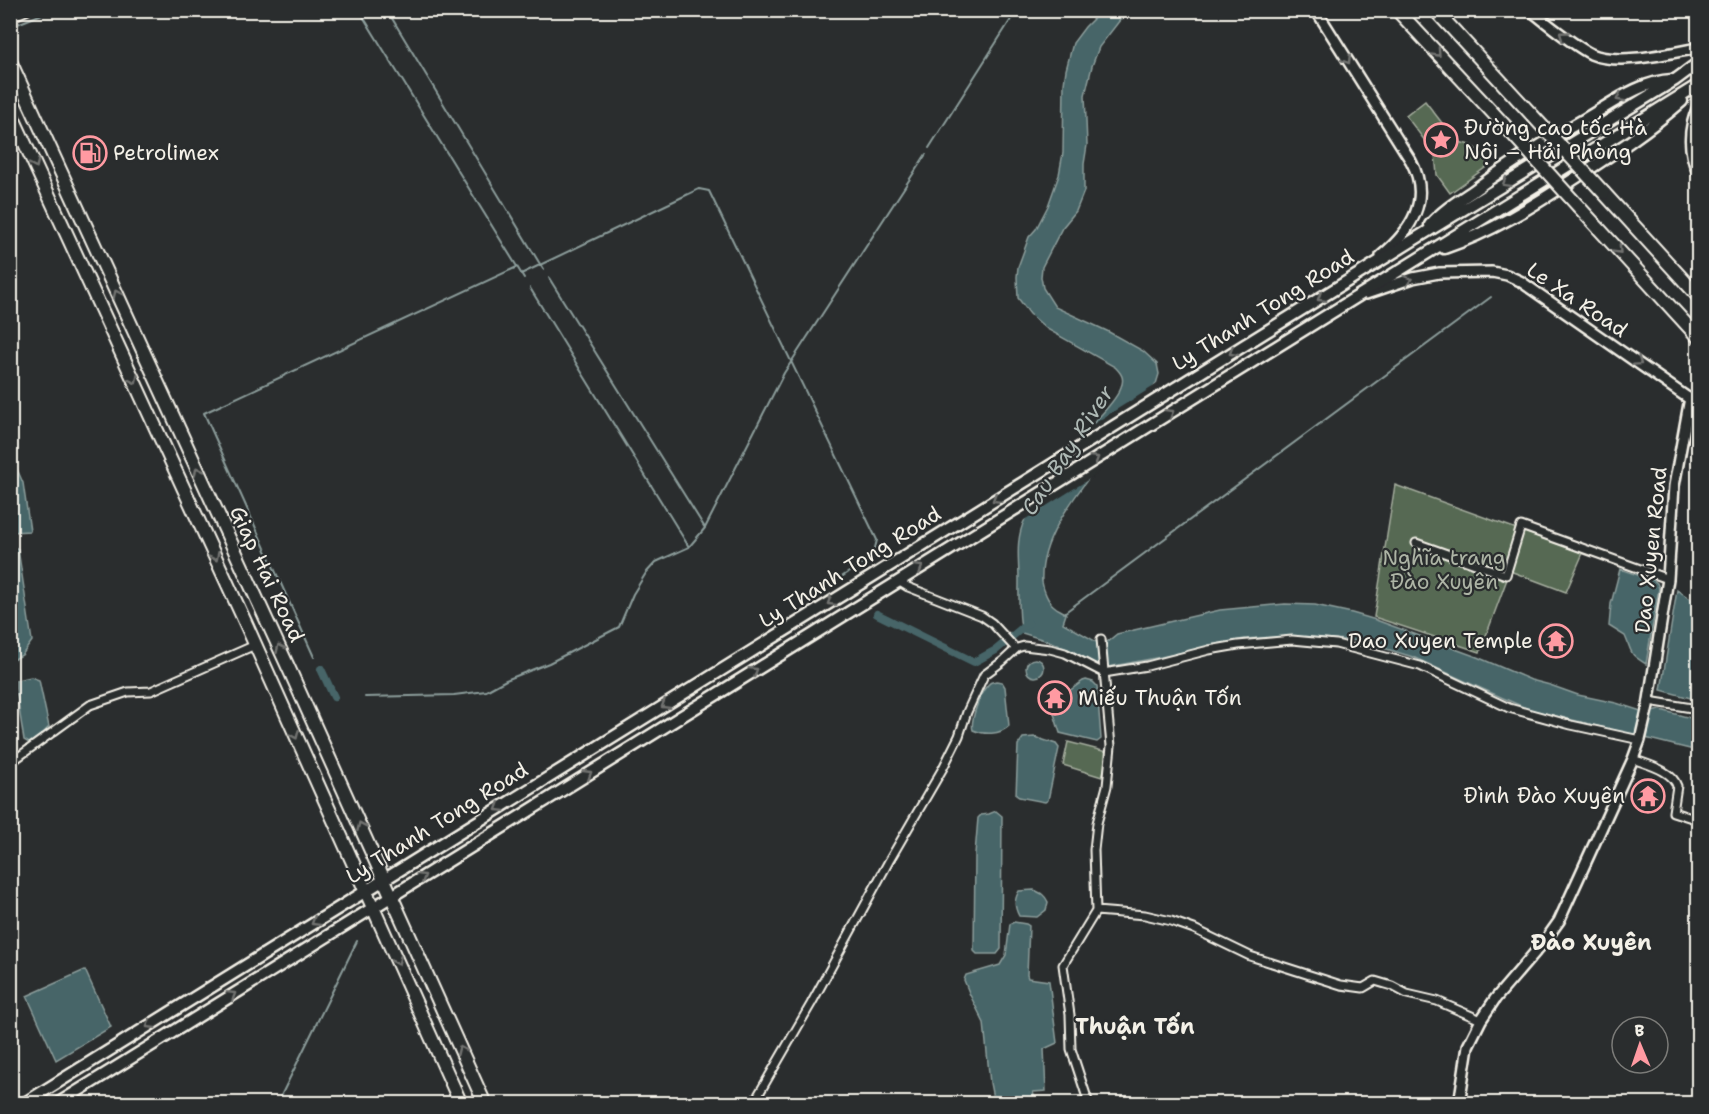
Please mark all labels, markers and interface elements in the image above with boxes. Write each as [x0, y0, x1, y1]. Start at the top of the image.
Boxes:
one-way arrow [1559, 31, 1570, 42]
one-way arrow [1430, 47, 1441, 57]
one-way arrow [1340, 54, 1352, 64]
one-way arrow [1616, 91, 1627, 102]
place label: Đường cao tốc Hà Nội – Hải Phòng [1464, 114, 1647, 166]
place icon: Đường cao tốc Hà Nội – Hải Phòng [1423, 122, 1459, 158]
fuel station icon: Petrolimex [72, 135, 108, 171]
place label: Petrolimex [113, 139, 219, 167]
one-way arrow [28, 158, 40, 169]
one-way arrow [1502, 176, 1513, 187]
street label: Ly Thanh Tong Road [1167, 243, 1359, 377]
one-way arrow [1611, 243, 1622, 254]
street label: Le Xa Road [1521, 256, 1633, 344]
one-way arrow [1402, 275, 1413, 287]
one-way arrow [112, 289, 124, 300]
one-way arrow [1317, 290, 1327, 302]
one-way arrow [1229, 345, 1239, 357]
one-way arrow [1631, 355, 1642, 366]
one-way arrow [126, 373, 138, 384]
water label: Cau Bay River [1015, 379, 1121, 521]
one-way arrow [1164, 408, 1174, 420]
one-way arrow [1089, 455, 1099, 467]
street label: Dao Xuyen Road [1628, 465, 1674, 635]
one-way arrow [194, 466, 206, 477]
one-way arrow [992, 492, 1003, 503]
street label: Ly Thanh Tong Road [754, 500, 946, 634]
street label: Giap Hai Road [223, 501, 311, 647]
park label: Nghĩa trang Đào Xuyên [1382, 544, 1506, 596]
one-way arrow [208, 551, 220, 562]
one-way arrow [913, 564, 923, 576]
one-way arrow [827, 594, 837, 606]
temple icon: Dao Xuyen Temple [1538, 623, 1574, 659]
place label: Dao Xuyen Temple [1348, 627, 1533, 655]
one-way arrow [275, 644, 287, 655]
one-way arrow [747, 668, 758, 679]
temple icon: Miếu Thuận Tốn [1037, 680, 1073, 716]
place label: Miếu Thuận Tốn [1078, 684, 1242, 712]
one-way arrow [661, 697, 671, 709]
one-way arrow [288, 728, 300, 739]
street label: Ly Thanh Tong Road [341, 756, 533, 890]
one-way arrow [582, 770, 592, 782]
temple icon: Đình Đào Xuyên [1630, 778, 1666, 814]
place label: Đình Đào Xuyên [1463, 782, 1625, 810]
one-way arrow [495, 800, 505, 812]
one-way arrow [356, 821, 368, 832]
one-way arrow [416, 872, 426, 884]
one-way arrow [311, 914, 322, 925]
district label: Đào Xuyên [1530, 928, 1652, 957]
one-way arrow [390, 954, 402, 965]
one-way arrow [226, 991, 236, 1003]
district label: Thuận Tốn [1075, 1012, 1195, 1041]
north arrow [1610, 1015, 1670, 1075]
one-way arrow [146, 1017, 156, 1029]
text: B [1634, 1020, 1645, 1041]
one-way arrow [457, 1045, 469, 1056]

